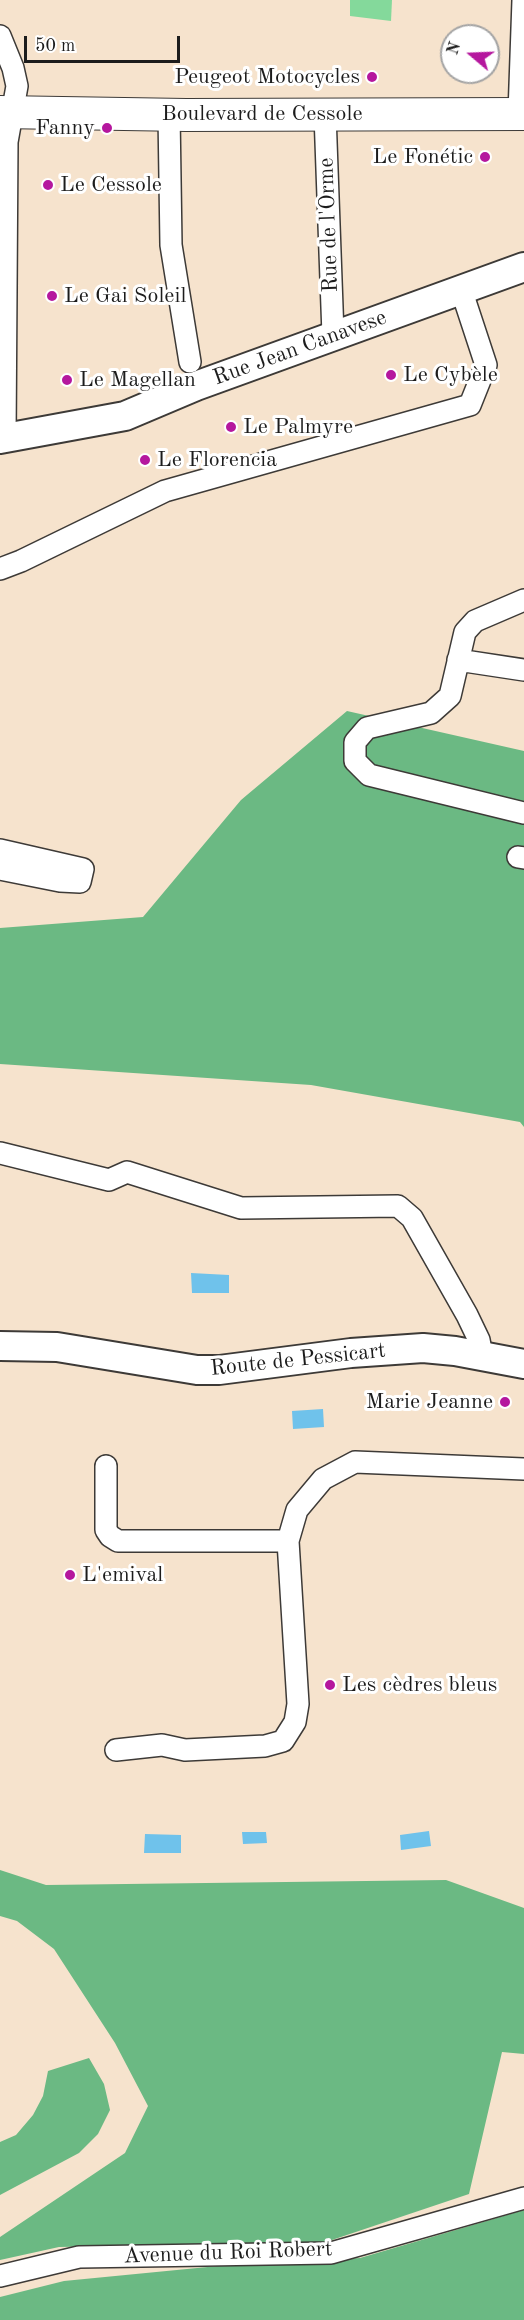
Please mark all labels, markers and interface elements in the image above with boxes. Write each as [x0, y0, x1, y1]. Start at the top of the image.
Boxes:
scale bar [27, 24, 183, 62]
north arrow [440, 24, 500, 84]
text: 50 m [35, 37, 75, 55]
text: N [445, 40, 464, 57]
place label: Peugeot Motocycles [174, 64, 360, 90]
marker: Peugeot Motocycles [365, 70, 379, 84]
street label: Boulevard de Cessole [161, 101, 363, 127]
place label: Fanny [35, 115, 95, 141]
marker: Fanny [100, 121, 114, 135]
place label: Le Fonétic [373, 144, 473, 170]
marker: Le Fonétic [478, 150, 492, 164]
street label: Rue de l'Orme [313, 157, 345, 293]
place label: Le Cessole [60, 172, 162, 198]
marker: Le Cessole [41, 178, 55, 192]
place label: Le Gai Soleil [64, 283, 186, 309]
marker: Le Gai Soleil [45, 289, 59, 303]
street label: Rue Jean Canavese [210, 304, 390, 392]
place label: Le Cybèle [403, 362, 498, 388]
place label: Le Magellan [79, 367, 196, 393]
marker: Le Cybèle [384, 368, 398, 382]
marker: Le Magellan [60, 373, 74, 387]
place label: Le Palmyre [243, 414, 353, 440]
marker: Le Palmyre [224, 420, 238, 434]
place label: Le Florencia [157, 447, 277, 473]
marker: Le Florencia [138, 453, 152, 467]
street label: Route de Pessicart [209, 1338, 387, 1382]
place label: Marie Jeanne [366, 1389, 493, 1415]
marker: Marie Jeanne [498, 1395, 512, 1409]
place label: L'emival [82, 1562, 163, 1588]
marker: L'emival [63, 1568, 77, 1582]
place label: Les cèdres bleus [342, 1672, 497, 1698]
marker: Les cèdres bleus [323, 1678, 337, 1692]
street label: Avenue du Roi Robert [123, 2236, 333, 2270]

